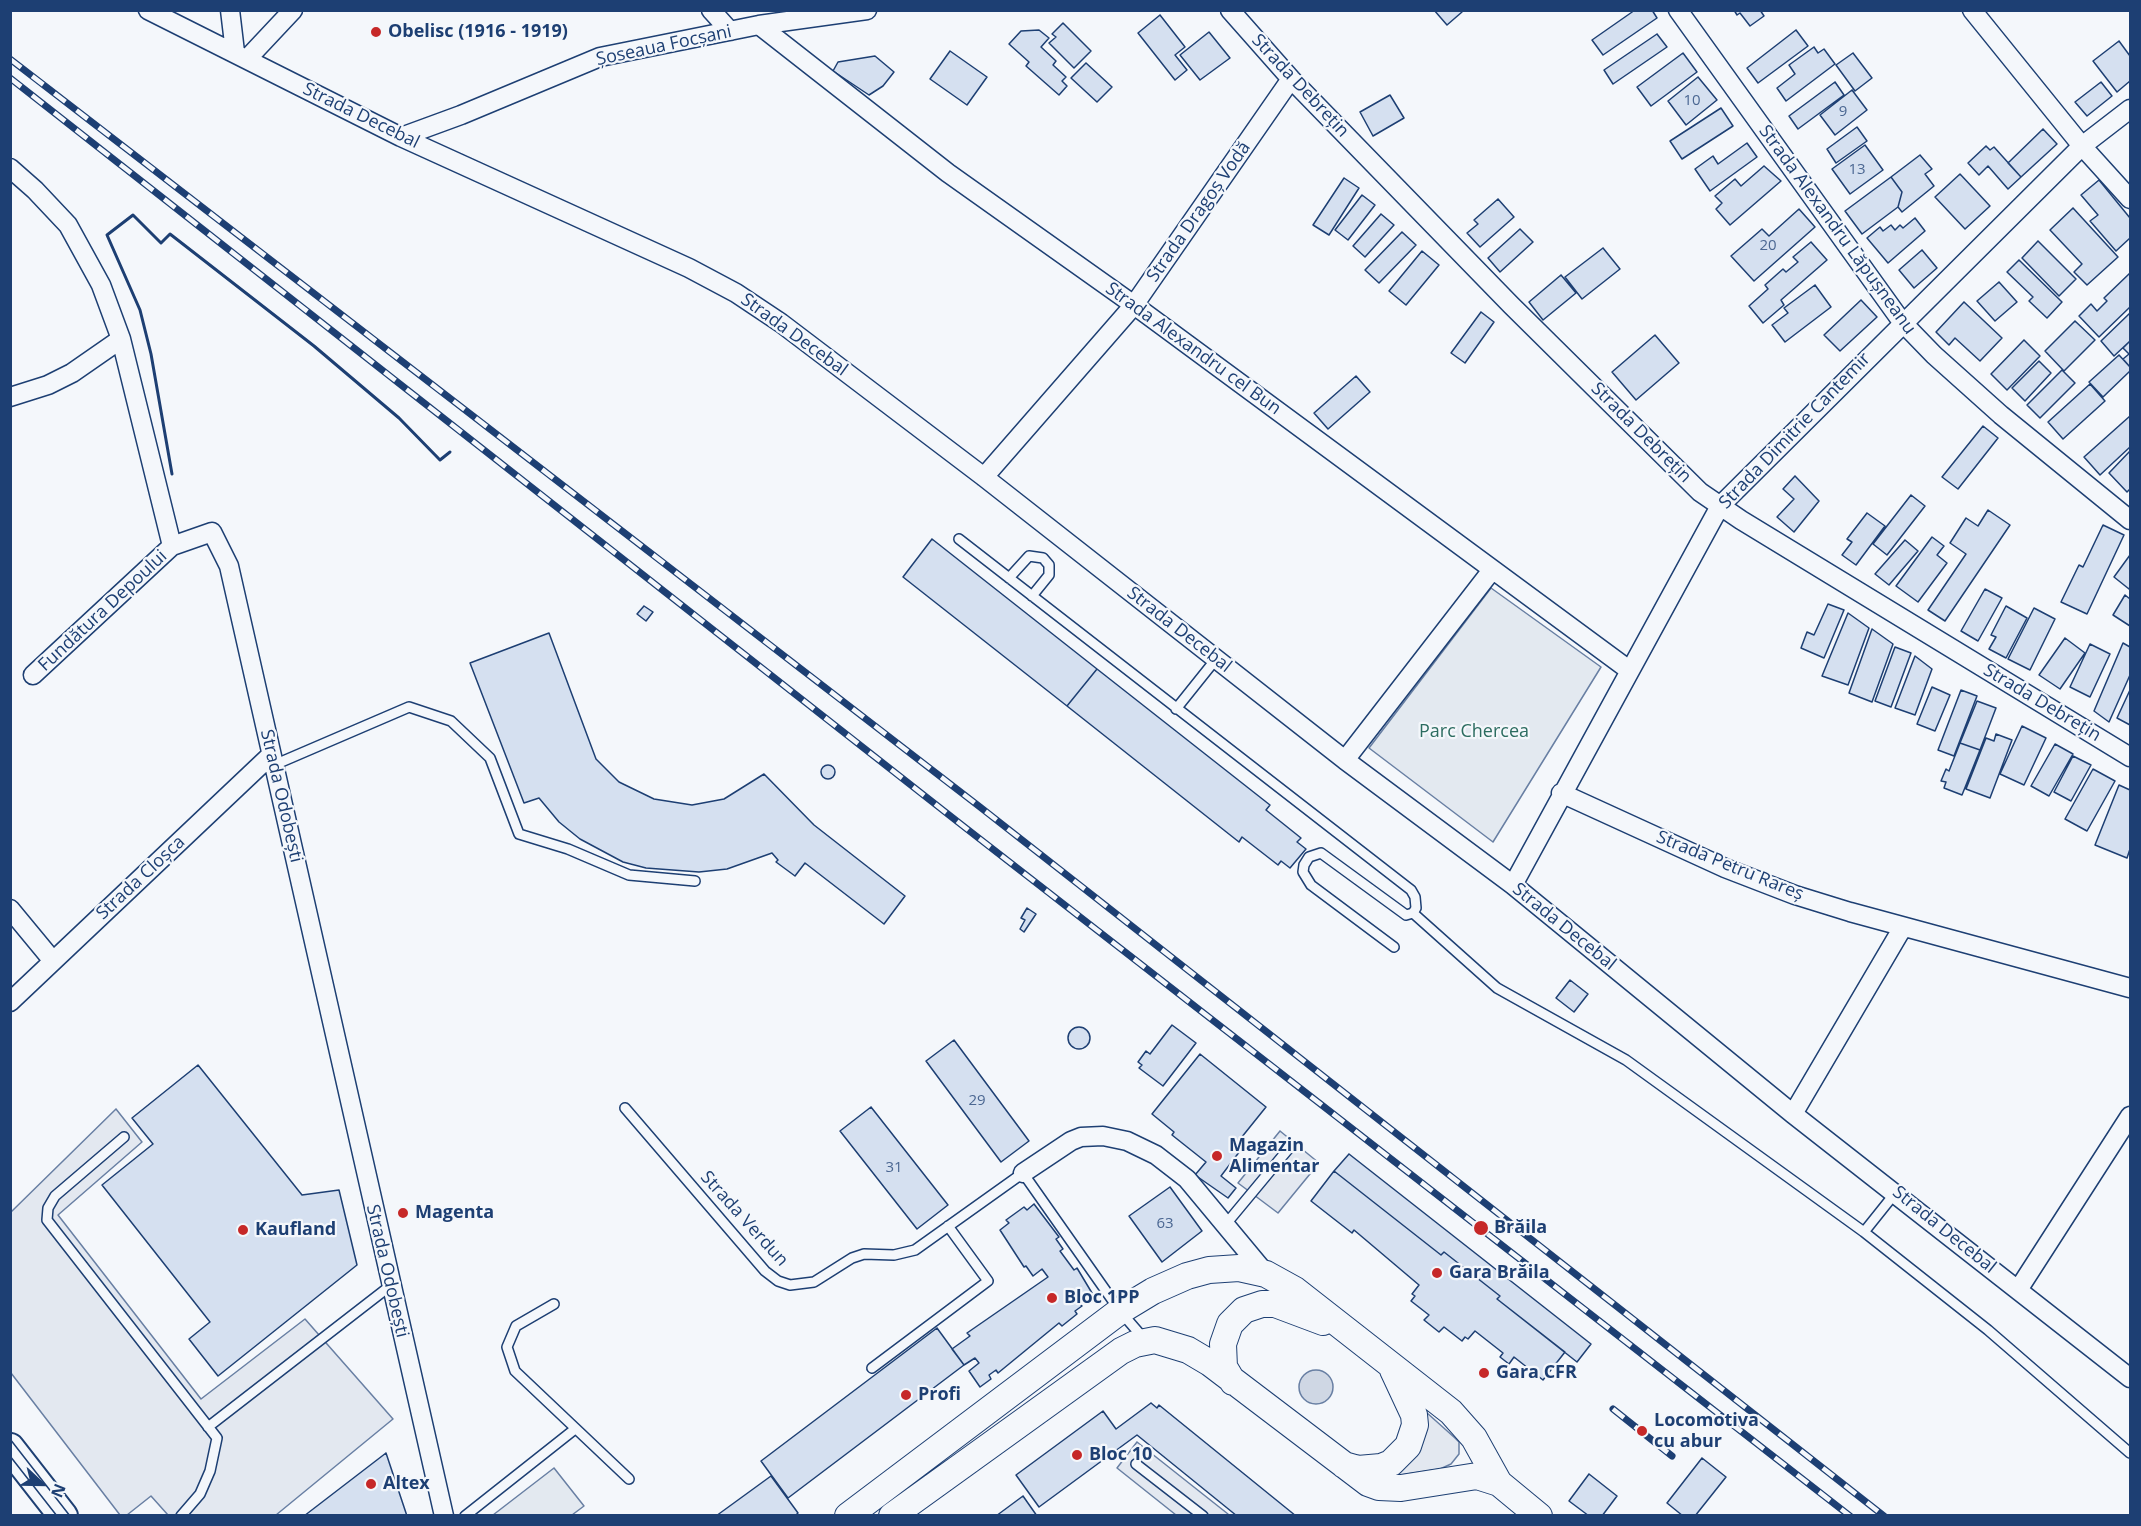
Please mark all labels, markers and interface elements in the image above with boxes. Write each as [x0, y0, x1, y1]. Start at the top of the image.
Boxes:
place label: Obelisc (1916 - 1919) [388, 21, 568, 43]
street label: Șoseaua Focșani [594, 21, 734, 71]
marker: Obelisc (1916 - 1919) [369, 25, 383, 39]
street label: Strada Debrețin [1247, 30, 1353, 142]
street label: Strada Decebal [299, 79, 423, 153]
house number: 10 [1683, 92, 1701, 110]
house number: 9 [1839, 103, 1847, 121]
street label: Strada Alexandru Lăpușneanu [1754, 121, 1920, 339]
street label: Strada Dragoș Vodă [1142, 138, 1256, 286]
house number: 13 [1848, 161, 1866, 179]
house number: 20 [1759, 237, 1777, 255]
street label: Strada Alexandru cel Bun [1101, 278, 1285, 420]
street label: Strada Decebal [736, 289, 852, 381]
street label: Strada Dimitrie Cantemir [1715, 348, 1875, 514]
street label: Strada Debrețin [1586, 378, 1696, 488]
street label: Fundătura Depoului [34, 546, 172, 676]
street label: Strada Decebal [1122, 582, 1236, 678]
street label: Strada Debrețin [1979, 659, 2105, 747]
park label: Parc Chercea [1419, 721, 1529, 743]
street label: Strada Odobești [255, 727, 307, 865]
street label: Strada Petru Rareș [1653, 827, 1807, 905]
street label: Strada Cloșca [92, 831, 190, 925]
street label: Strada Decebal [1508, 879, 1620, 975]
house number: 29 [968, 1092, 986, 1110]
place label: Magazin Alimentar [1229, 1135, 1319, 1178]
marker: Magazin Alimentar [1210, 1149, 1224, 1163]
house number: 31 [885, 1159, 903, 1177]
street label: Strada Verdun [696, 1167, 792, 1271]
street label: Strada Decebal [1888, 1182, 2000, 1278]
street label: Strada Odobești [361, 1202, 413, 1340]
place label: Magenta [415, 1202, 494, 1224]
marker: Magenta [396, 1206, 410, 1220]
house number: 63 [1156, 1215, 1174, 1233]
place label: Brăila [1494, 1217, 1547, 1239]
place label: Kaufland [255, 1219, 336, 1241]
marker: Brăila [1472, 1219, 1490, 1237]
marker: Kaufland [236, 1223, 250, 1237]
place label: Gara Brăila [1449, 1262, 1550, 1284]
marker: Gara Brăila [1430, 1266, 1444, 1280]
place label: Bloc 1PP [1064, 1287, 1140, 1309]
marker: Bloc 1PP [1045, 1291, 1059, 1305]
place label: Gara CFR [1496, 1362, 1577, 1384]
marker: Gara CFR [1477, 1366, 1491, 1380]
place label: Profi [918, 1384, 961, 1406]
marker: Profi [899, 1388, 913, 1402]
place label: Locomotiva cu abur [1654, 1410, 1759, 1452]
marker: Locomotiva cu abur [1635, 1424, 1649, 1438]
place label: Bloc 10 [1089, 1444, 1152, 1466]
marker: Bloc 10 [1070, 1448, 1084, 1462]
north arrow [12, 1454, 72, 1514]
place label: Altex [383, 1473, 430, 1495]
marker: Altex [364, 1477, 378, 1491]
text: N [46, 1481, 71, 1501]

